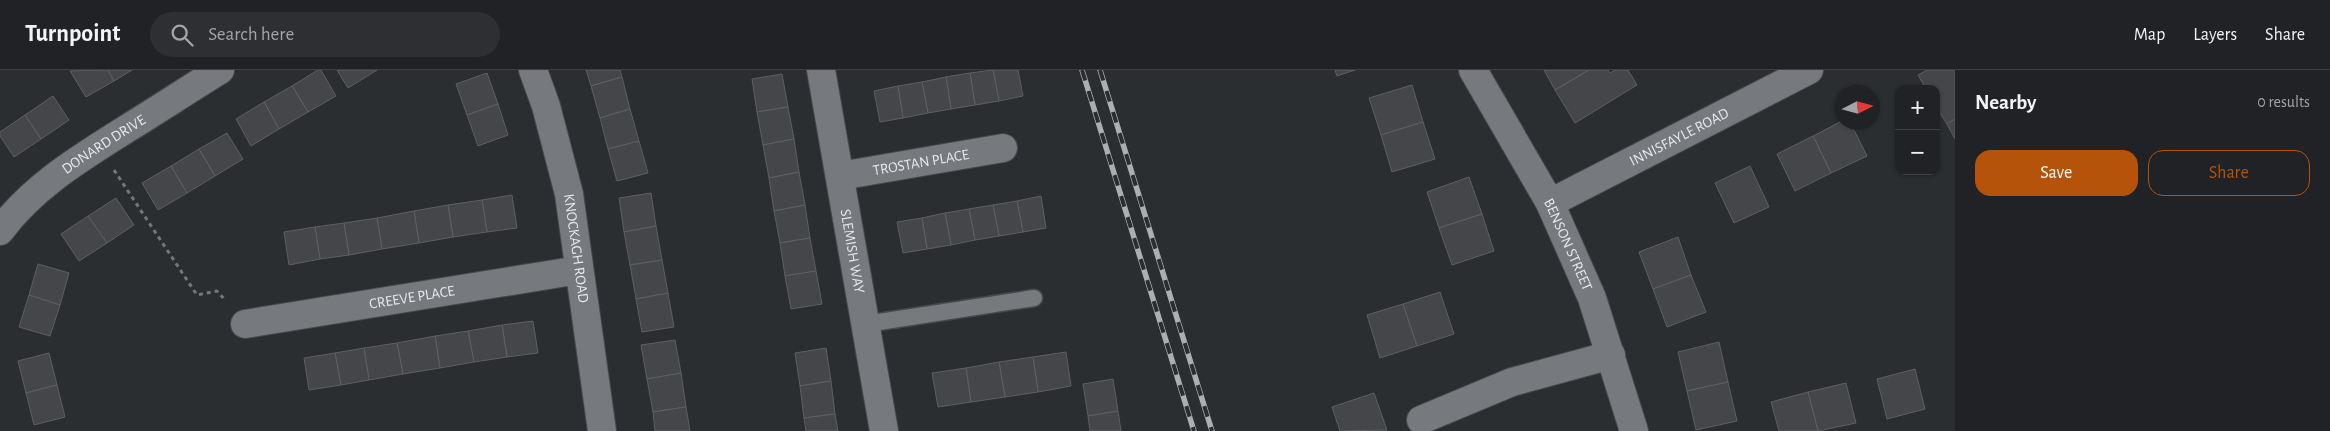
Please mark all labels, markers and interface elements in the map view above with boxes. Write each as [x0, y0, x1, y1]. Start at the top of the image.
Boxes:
search box [150, 12, 500, 57]
icon: search [168, 21, 196, 49]
text: Turnpoint [25, 22, 120, 46]
text: Search here [208, 25, 294, 44]
text: Map [2134, 26, 2165, 44]
text: Layers [2193, 26, 2237, 44]
text: Share [2265, 26, 2305, 44]
north arrow [1835, 85, 1880, 130]
map controls [1895, 85, 1940, 175]
button: + [1895, 85, 1940, 130]
text: Nearby [1975, 92, 2036, 113]
text: 0 results [2257, 94, 2310, 110]
street label: INNISFAYLE ROAD [1627, 105, 1731, 168]
street label: DONARD DRIVE [59, 112, 148, 177]
button: − [1895, 130, 1940, 175]
street label: TROSTAN PLACE [872, 146, 970, 178]
button: Save [1975, 150, 2138, 196]
button: Share [2148, 150, 2310, 196]
street label: KNOCKAGH ROAD [562, 193, 592, 304]
street label: BENSON STREET [1541, 196, 1596, 293]
street label: SLEMISH WAY [838, 208, 867, 295]
street label: CREEVE PLACE [368, 283, 456, 311]

